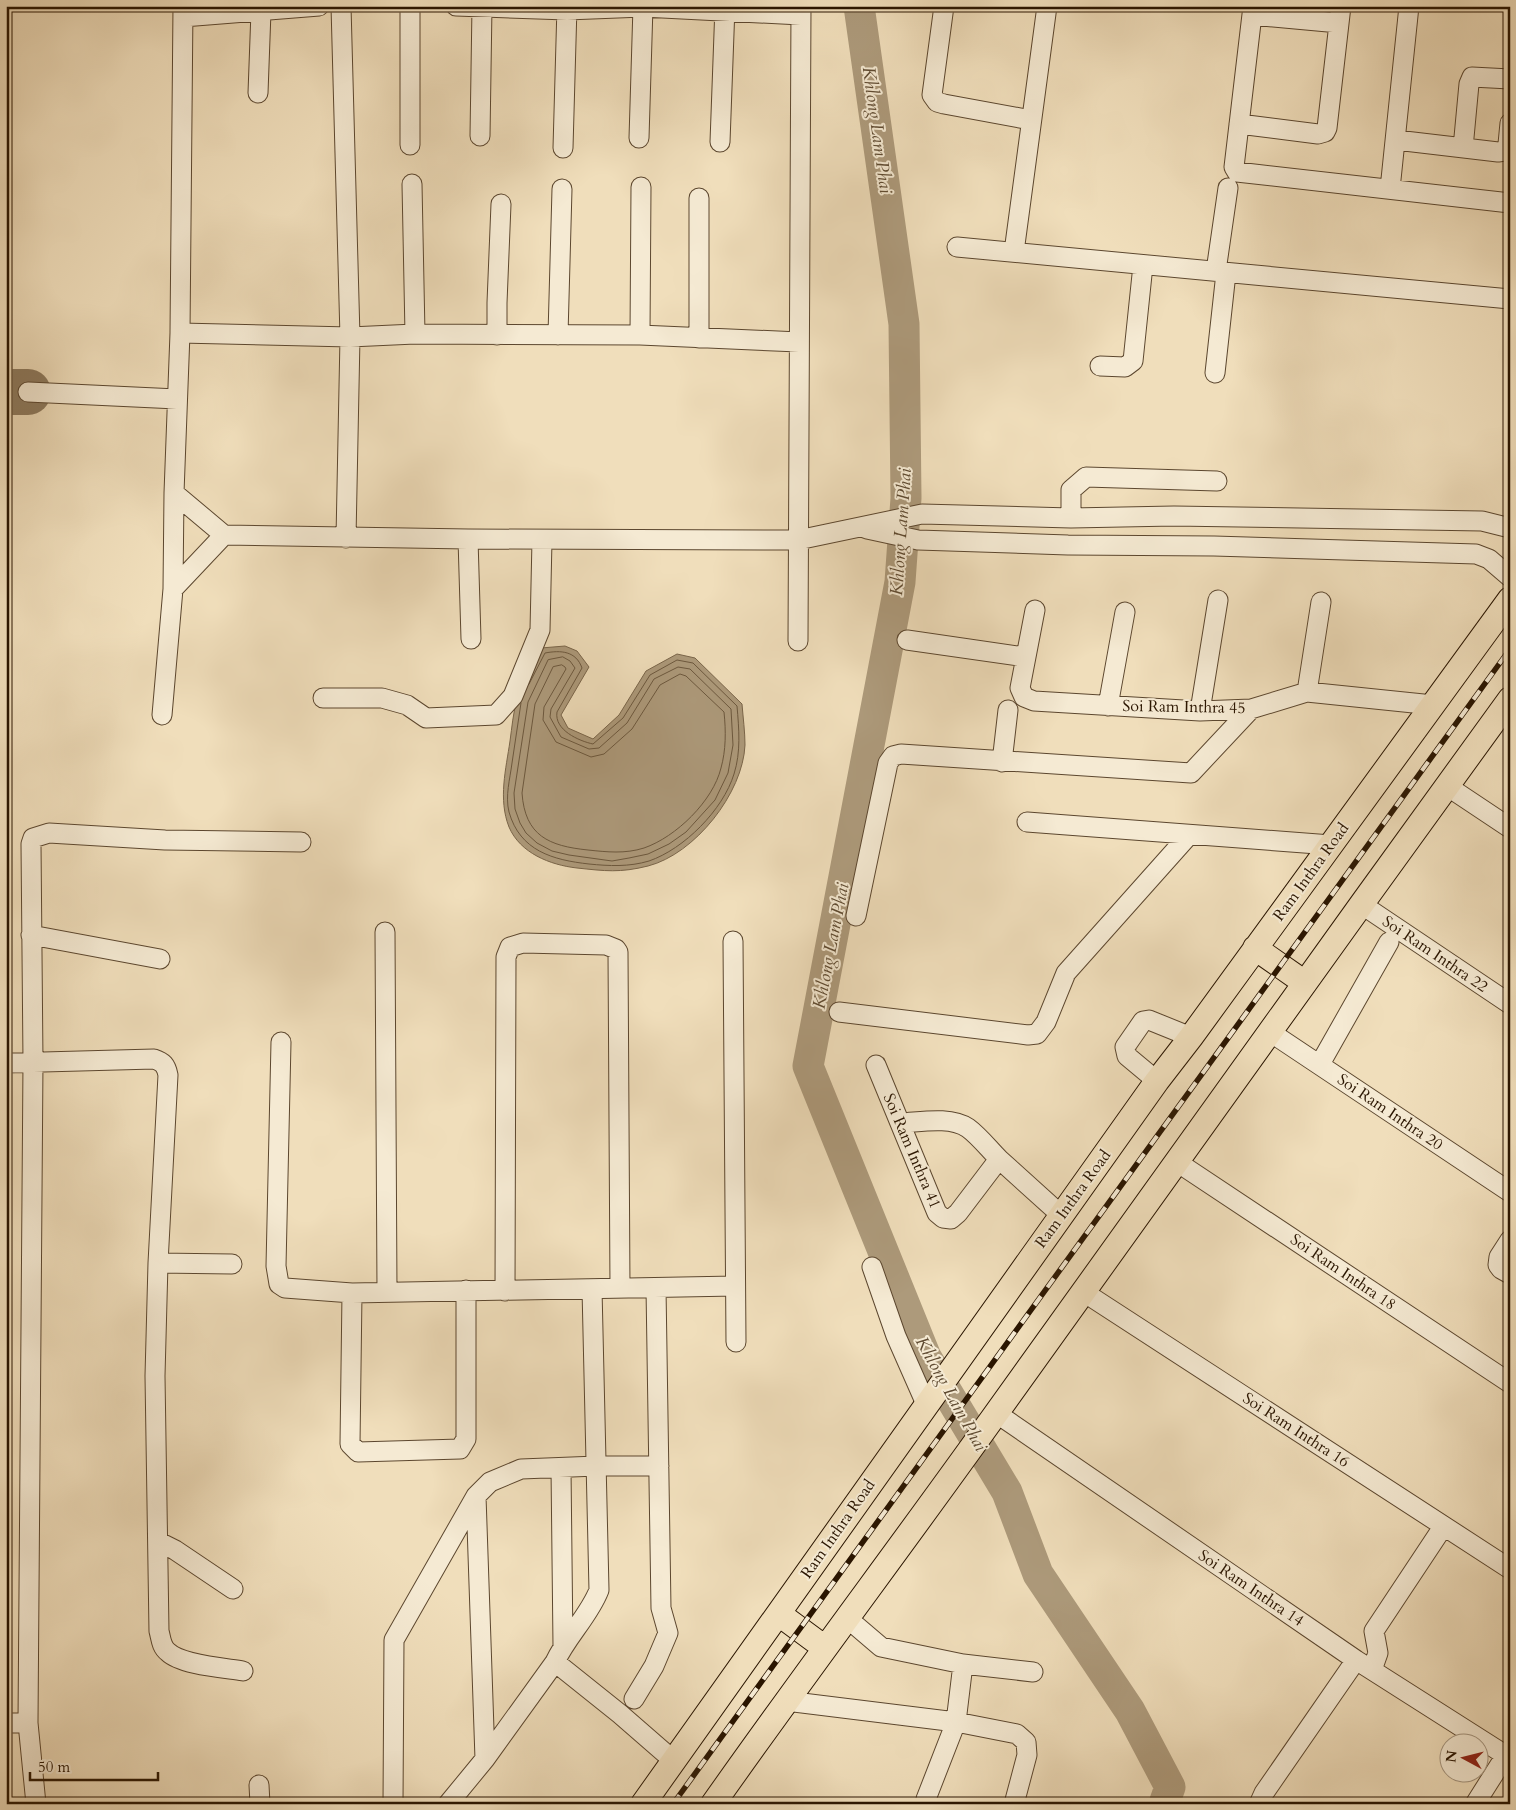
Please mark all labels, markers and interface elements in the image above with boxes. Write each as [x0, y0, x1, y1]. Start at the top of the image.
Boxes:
water label: Khlong Lam Phai [856, 65, 898, 196]
water label: Khlong Lam Phai [884, 466, 918, 597]
street label: Soi Ram Inthra 45 [1122, 695, 1246, 719]
street label: Ram Inthra Road [1268, 818, 1354, 926]
water label: Khlong Lam Phai [807, 880, 856, 1011]
street label: Soi Ram Inthra 22 [1378, 910, 1492, 998]
street label: Soi Ram Inthra 20 [1333, 1068, 1447, 1156]
street label: Soi Ram Inthra 41 [878, 1090, 946, 1212]
street label: Ram Inthra Road [1030, 1145, 1116, 1253]
street label: Soi Ram Inthra 18 [1286, 1228, 1400, 1316]
water label: Khlong Lam Phai [909, 1332, 993, 1457]
street label: Soi Ram Inthra 16 [1238, 1387, 1354, 1473]
street label: Ram Inthra Road [796, 1475, 881, 1583]
street label: Soi Ram Inthra 14 [1194, 1544, 1308, 1632]
north arrow [1438, 1732, 1488, 1782]
text: N [1441, 1749, 1462, 1764]
scale bar [30, 1750, 158, 1782]
text: 50 m [38, 1757, 70, 1777]

